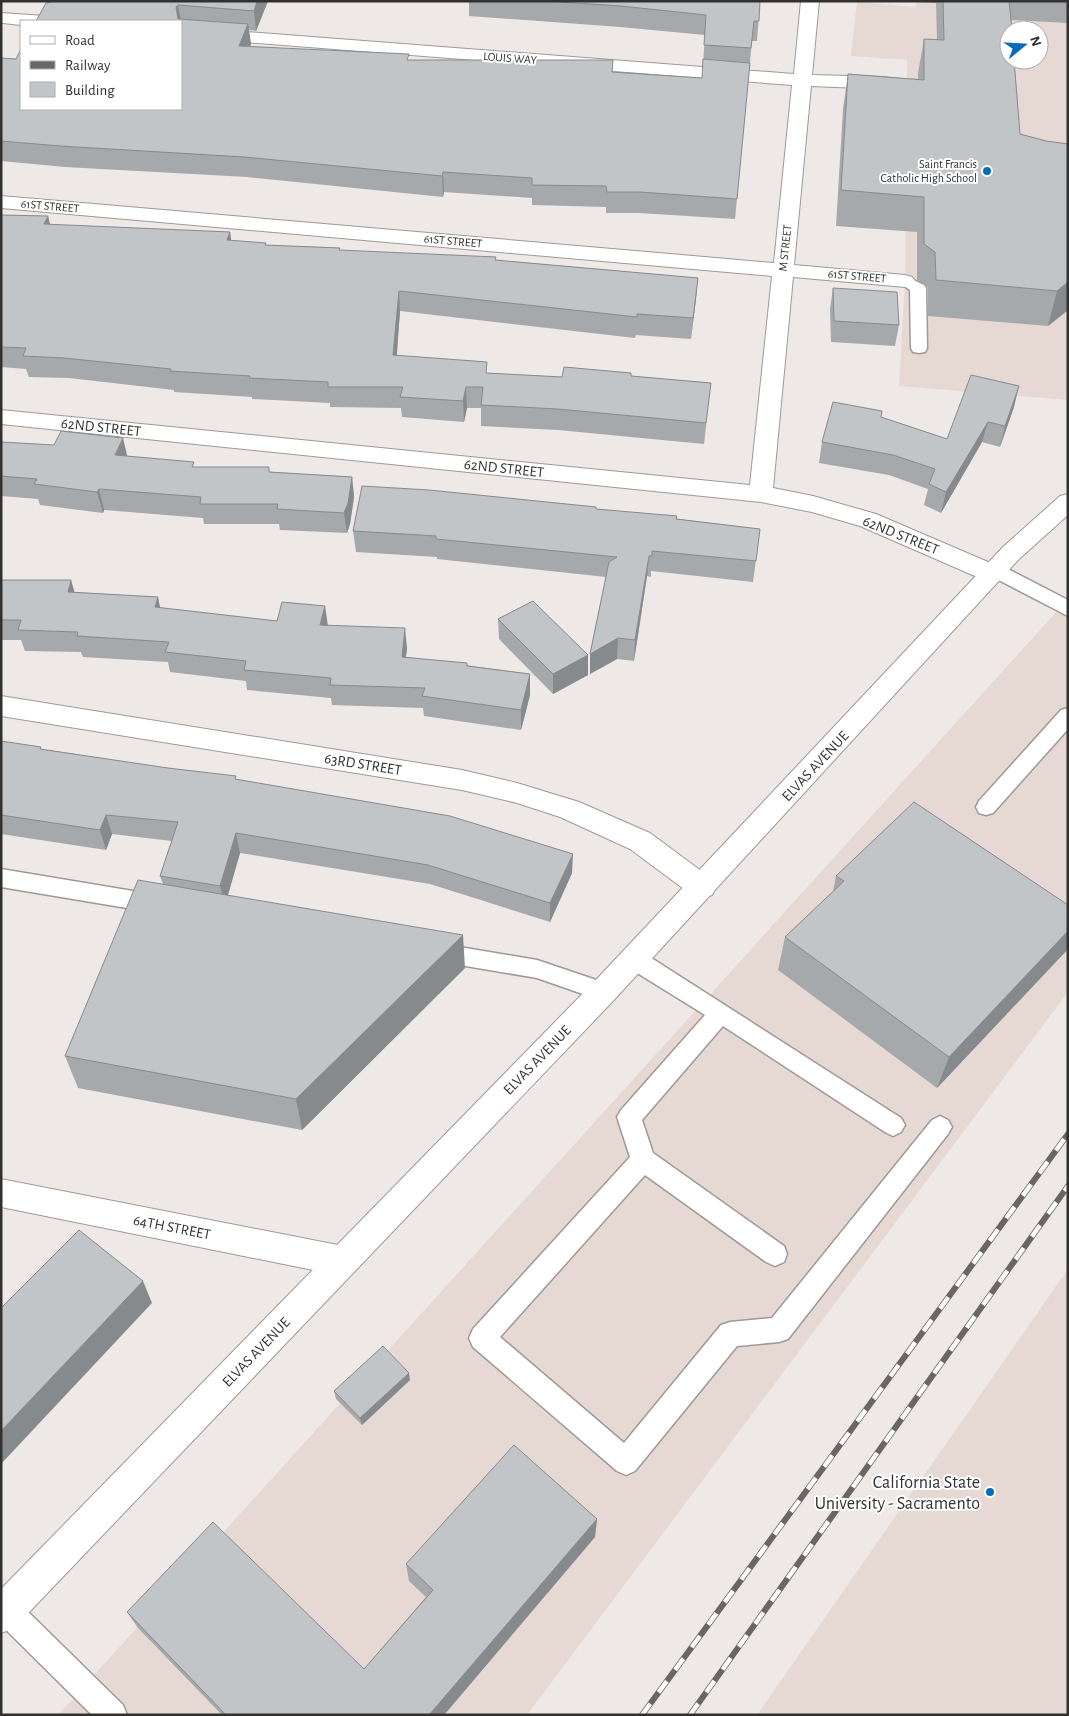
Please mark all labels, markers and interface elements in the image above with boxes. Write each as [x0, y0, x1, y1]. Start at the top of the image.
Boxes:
legend [20, 20, 182, 110]
north arrow [999, 20, 1049, 70]
text: Road [65, 33, 95, 48]
text: N [1027, 34, 1044, 48]
street label: LOUIS WAY [483, 50, 538, 66]
text: Railway [65, 58, 111, 73]
text: Building [65, 83, 115, 98]
place label: Saint Francis Catholic High School [881, 158, 977, 184]
marker: Saint Francis Catholic High School [981, 165, 993, 177]
street label: 61ST STREET [20, 197, 80, 215]
street label: M STREET [777, 224, 793, 272]
street label: 61ST STREET [423, 232, 483, 250]
street label: 61ST STREET [827, 267, 887, 285]
street label: 62ND STREET [60, 416, 142, 439]
street label: 62ND STREET [463, 457, 545, 480]
street label: 62ND STREET [861, 513, 942, 558]
street label: ELVAS AVENUE [779, 728, 852, 804]
street label: 63RD STREET [323, 751, 403, 778]
street label: ELVAS AVENUE [501, 1023, 574, 1098]
street label: 64TH STREET [132, 1213, 213, 1242]
street label: ELVAS AVENUE [220, 1315, 293, 1390]
place label: California State University - Sacramento [815, 1474, 980, 1513]
marker: California State University - Sacramento [984, 1486, 996, 1498]

